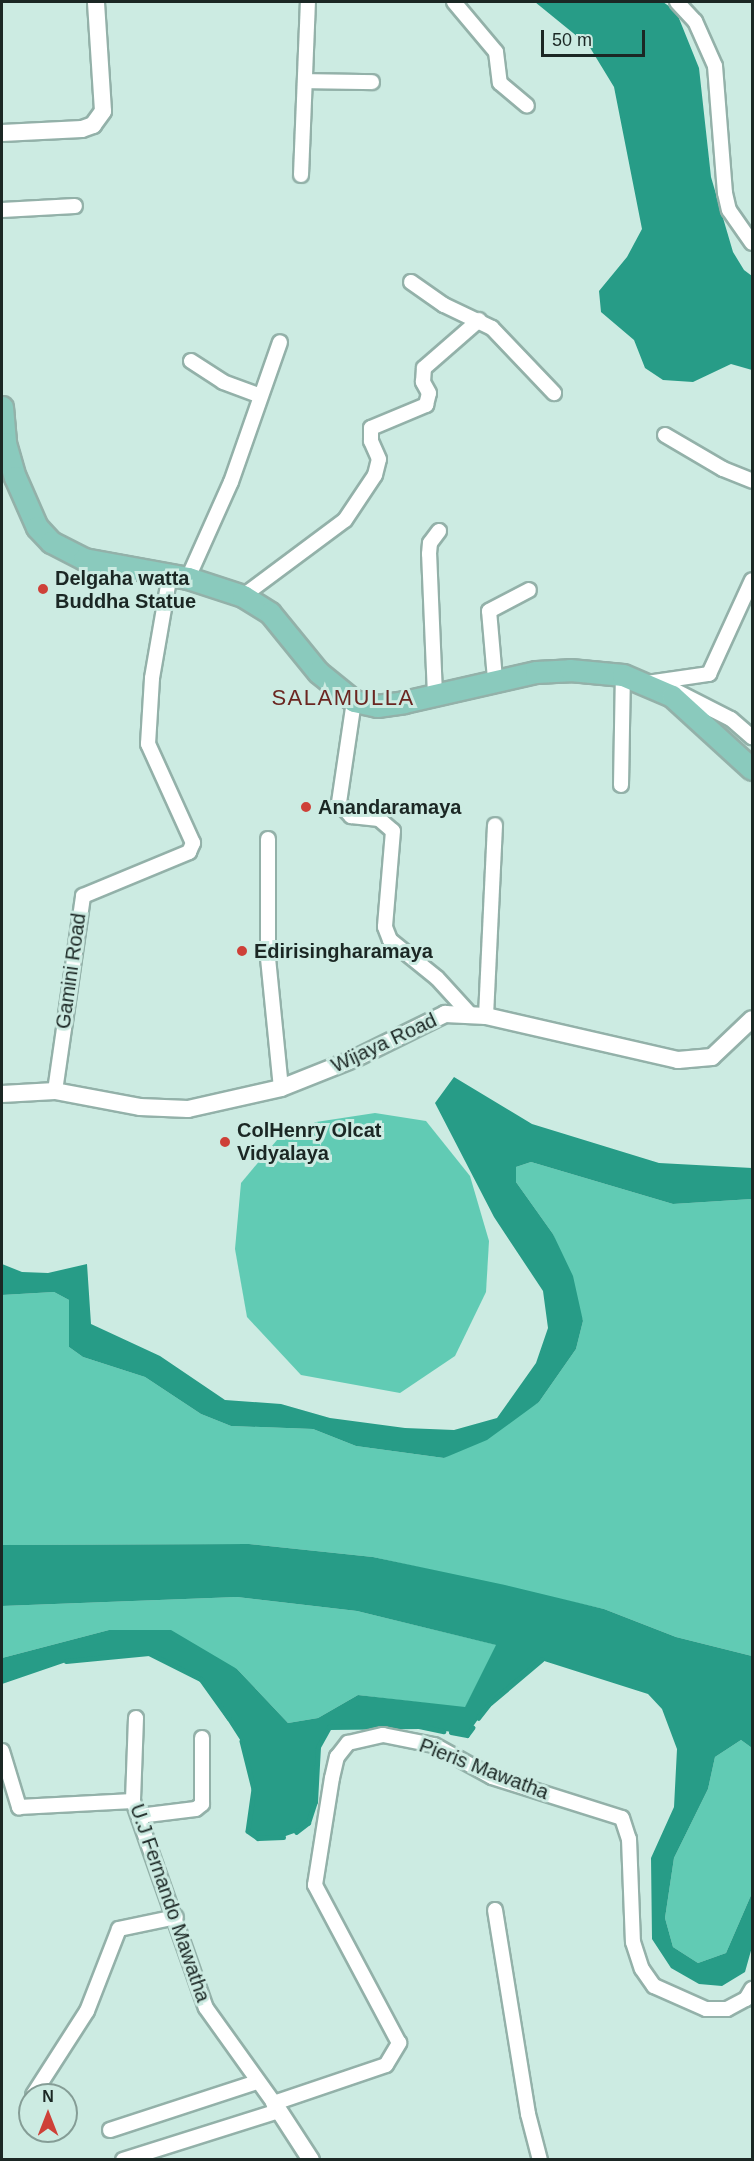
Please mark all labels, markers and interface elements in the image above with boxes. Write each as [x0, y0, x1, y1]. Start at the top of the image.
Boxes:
scale bar [544, 18, 648, 56]
text: 50 m [552, 30, 592, 50]
place label: Delgaha watta Buddha Statue [55, 566, 196, 613]
marker: Delgaha watta Buddha Statue [36, 582, 50, 596]
district label: SALAMULLA [271, 685, 415, 711]
place label: Anandaramaya [318, 795, 461, 819]
marker: Anandaramaya [299, 800, 313, 814]
street label: Gamini Road [51, 912, 91, 1030]
place label: Edirisingharamaya [254, 939, 433, 963]
marker: Edirisingharamaya [235, 944, 249, 958]
street label: Wijaya Road [328, 1008, 440, 1078]
place label: ColHenry Olcat Vidyalaya [237, 1118, 381, 1165]
marker: ColHenry Olcat Vidyalaya [218, 1135, 232, 1149]
street label: Pieris Mawatha [416, 1733, 552, 1805]
street label: U.J Fernando Mawatha [125, 1801, 215, 2005]
north arrow [18, 2083, 78, 2143]
text: N [42, 2088, 54, 2105]

